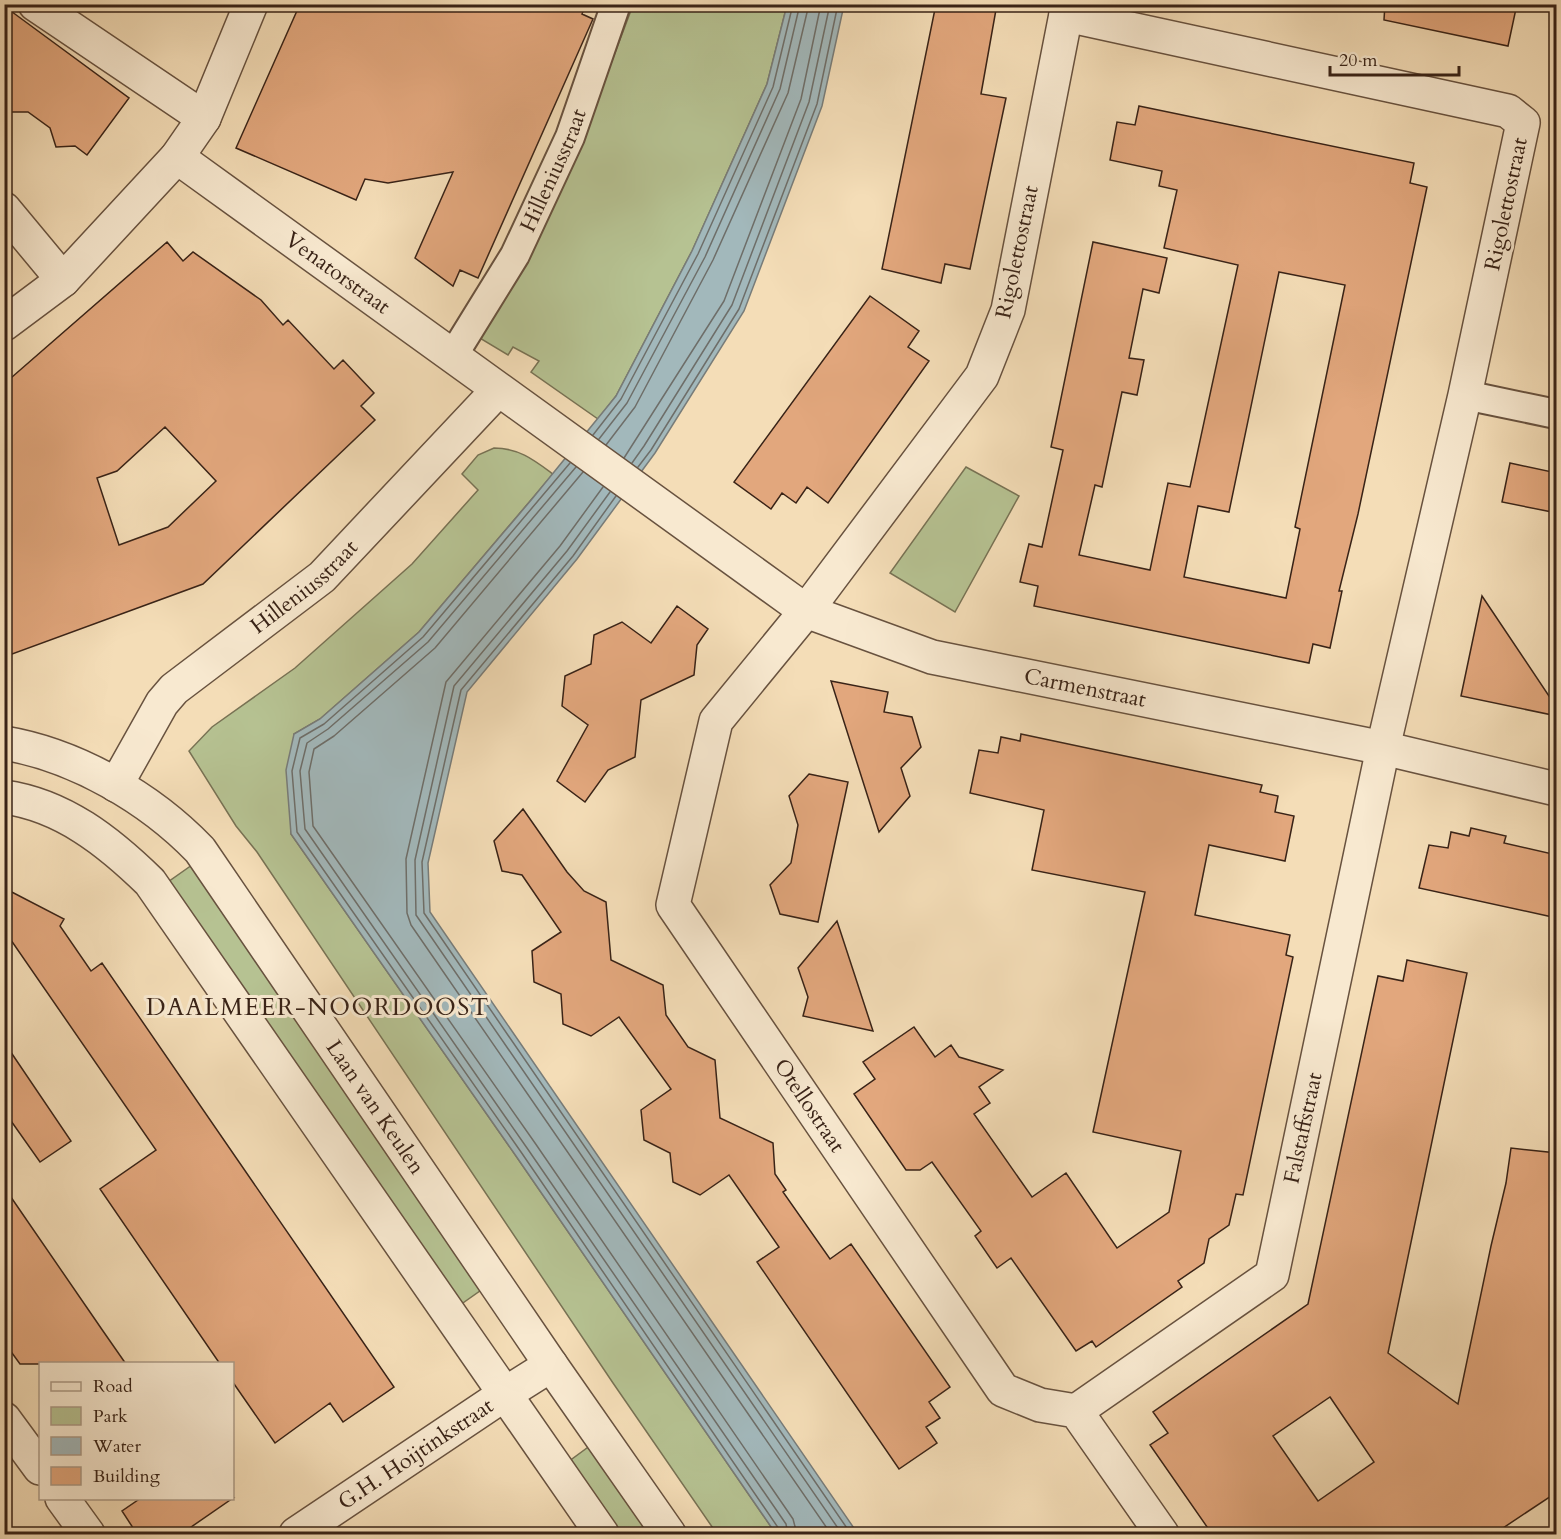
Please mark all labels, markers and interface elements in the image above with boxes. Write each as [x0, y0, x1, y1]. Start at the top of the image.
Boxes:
scale bar [1330, 39, 1459, 77]
text: 20 m [1339, 48, 1378, 73]
street label: Hilleniusstraat [513, 105, 594, 237]
street label: Rigolettostraat [1477, 135, 1535, 273]
street label: Rigolettostraat [988, 183, 1046, 321]
street label: Venatorstraat [279, 225, 396, 321]
street label: Hilleniusstraat [244, 533, 365, 641]
street label: Carmenstraat [1021, 661, 1149, 715]
district label: DAALMEER-NOORDOOST [146, 991, 490, 1024]
street label: Laan van Keulen [319, 1034, 432, 1181]
street label: Otellostraat [767, 1053, 852, 1158]
street label: Falstaffstraat [1277, 1070, 1329, 1186]
legend [39, 1362, 234, 1500]
text: Road [93, 1374, 133, 1399]
street label: G.H. Hoijtinkstraat [332, 1391, 499, 1517]
text: Park [93, 1404, 128, 1429]
text: Water [92, 1434, 142, 1459]
text: Building [93, 1464, 161, 1489]

